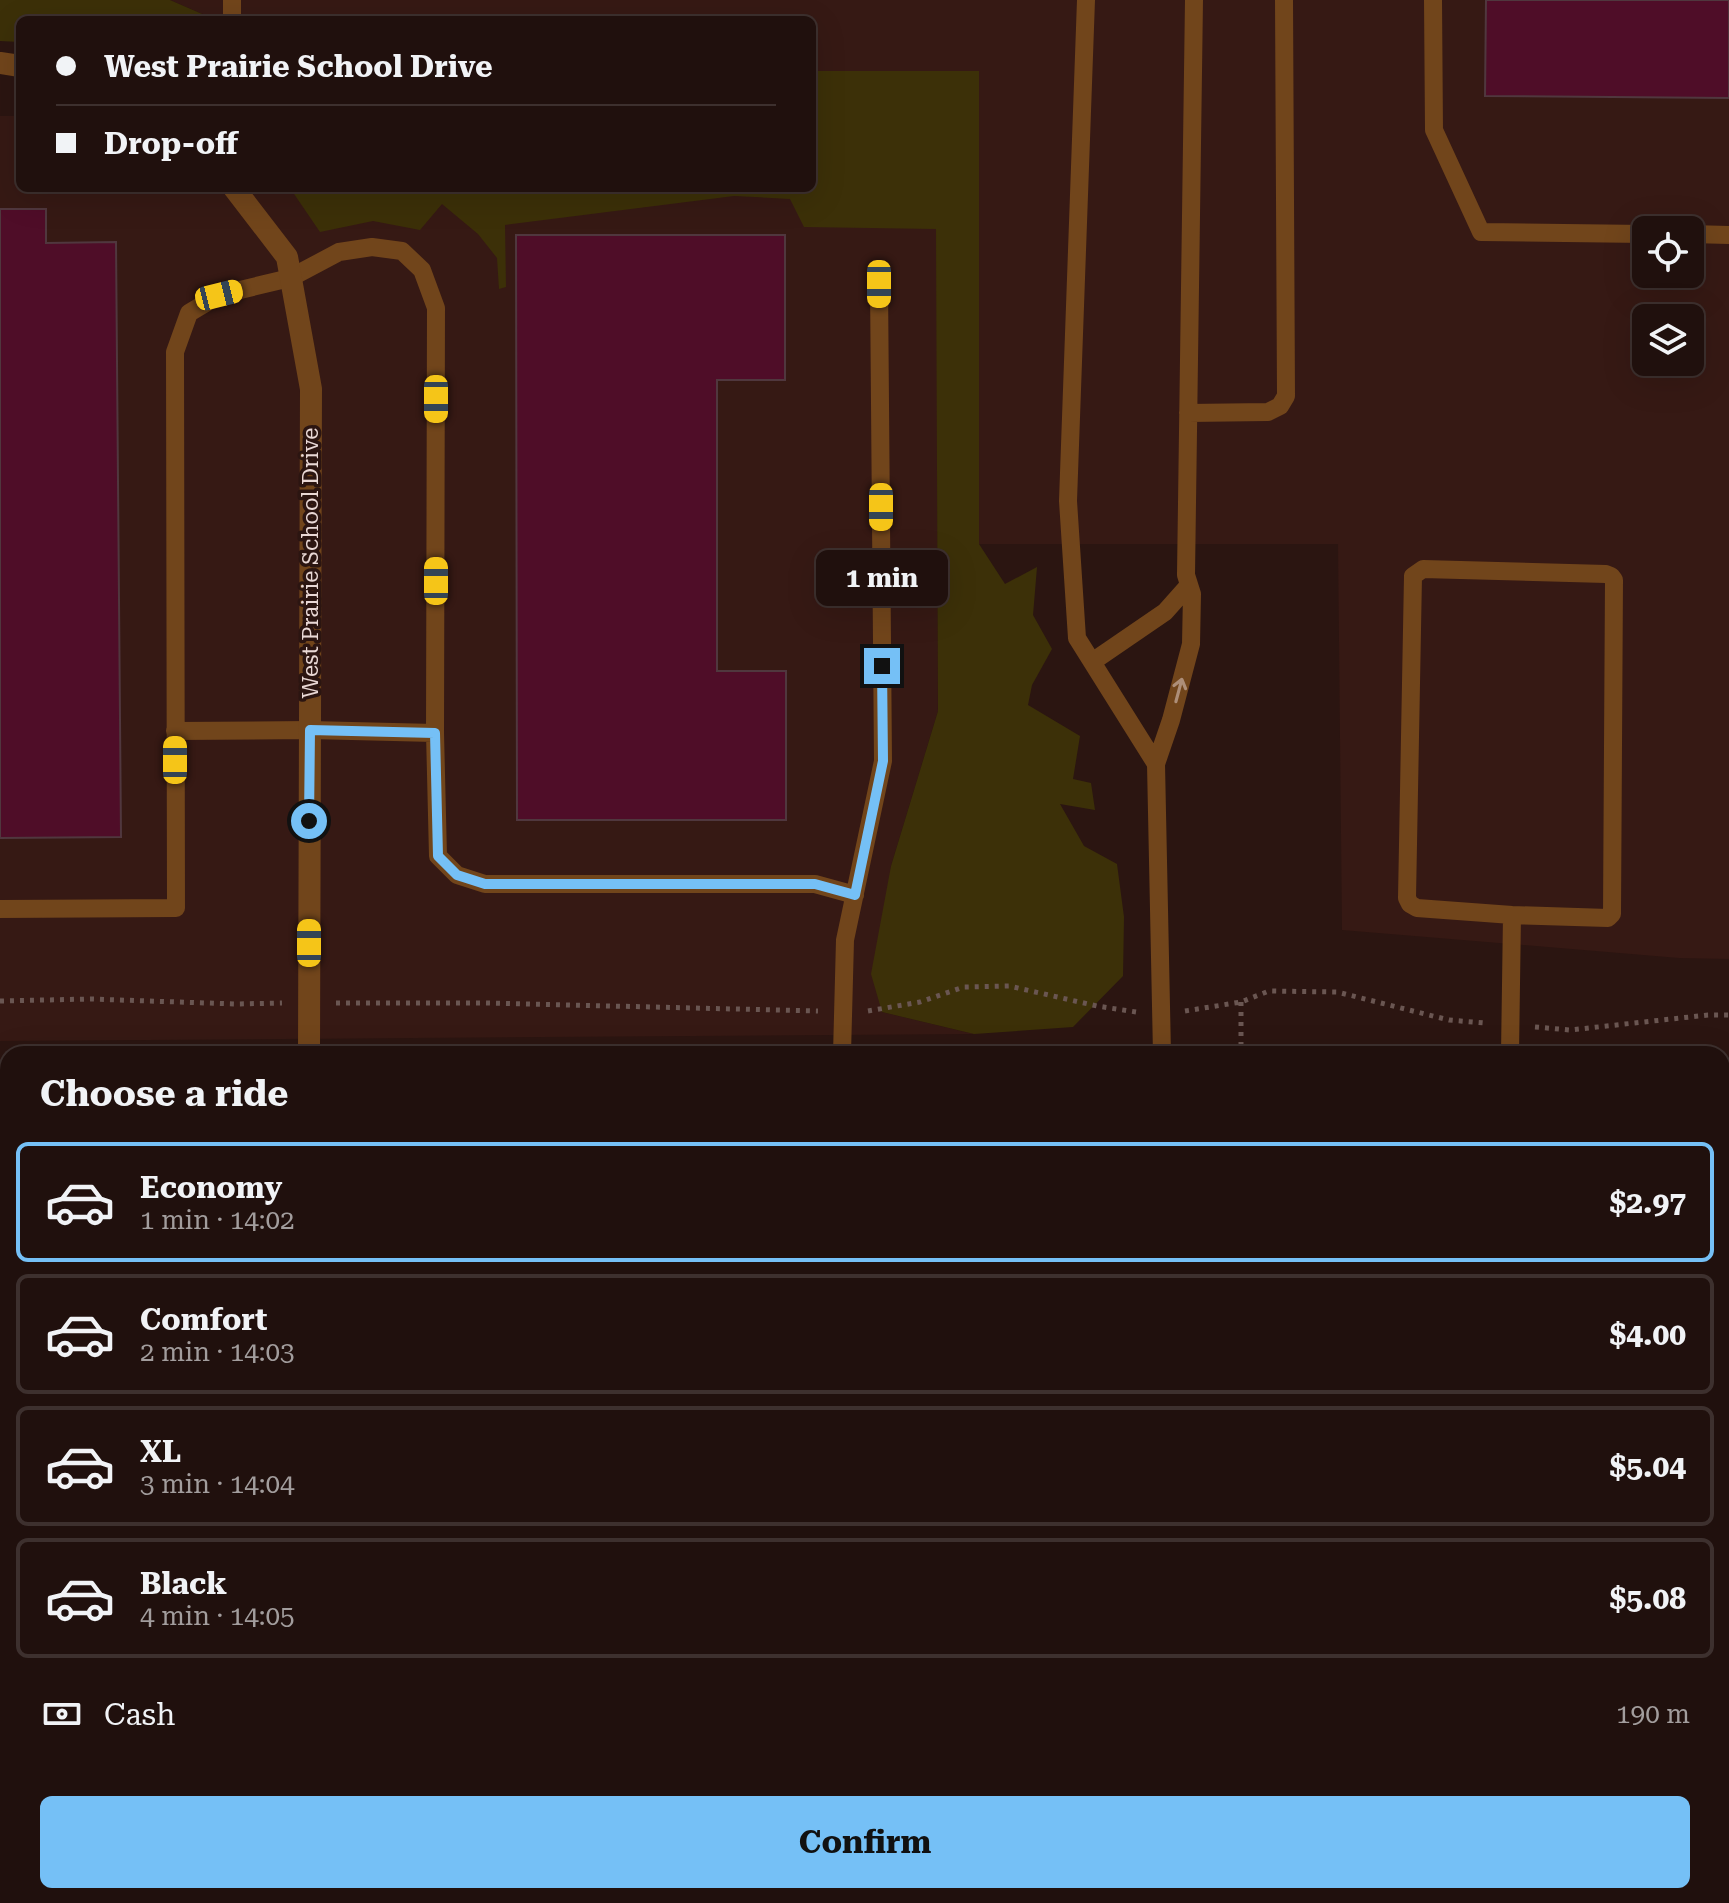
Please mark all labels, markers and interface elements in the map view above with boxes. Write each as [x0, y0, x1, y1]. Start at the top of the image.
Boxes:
text: West Prairie School Drive [104, 49, 493, 84]
text: Drop-off [104, 126, 238, 161]
map controls [1632, 216, 1704, 376]
button: locate [1632, 216, 1704, 288]
car [867, 260, 891, 308]
car [193, 278, 245, 312]
button: layers [1632, 304, 1704, 376]
car [424, 375, 448, 423]
street label: West Prairie School Drive [298, 428, 323, 698]
car [869, 483, 893, 531]
callout: 1 min [816, 550, 948, 606]
car [424, 557, 448, 605]
text: 1 min [846, 563, 918, 593]
route end [864, 648, 900, 684]
one-way arrow [1172, 678, 1187, 704]
car [163, 736, 187, 784]
route start [291, 803, 327, 839]
car [297, 919, 321, 967]
text: Choose a ride [40, 1073, 288, 1115]
icon: car [44, 1166, 116, 1238]
text: Economy [140, 1170, 282, 1205]
text: $2.97 [1609, 1185, 1686, 1220]
text: 1 min · 14:02 [140, 1205, 295, 1235]
icon: car [44, 1298, 116, 1370]
text: Comfort [140, 1302, 267, 1337]
text: $4.00 [1609, 1317, 1686, 1352]
text: 2 min · 14:03 [140, 1337, 295, 1367]
icon: car [44, 1430, 116, 1502]
text: XL [140, 1434, 181, 1469]
text: $5.04 [1609, 1449, 1686, 1484]
text: 3 min · 14:04 [140, 1469, 295, 1499]
icon: car [44, 1562, 116, 1634]
text: Black [140, 1566, 227, 1601]
text: $5.08 [1609, 1581, 1686, 1616]
text: 4 min · 14:05 [140, 1601, 295, 1631]
icon: cash [40, 1692, 84, 1736]
text: Cash [104, 1697, 175, 1732]
text: 190 m [1616, 1699, 1690, 1729]
button: Confirm [40, 1796, 1690, 1888]

